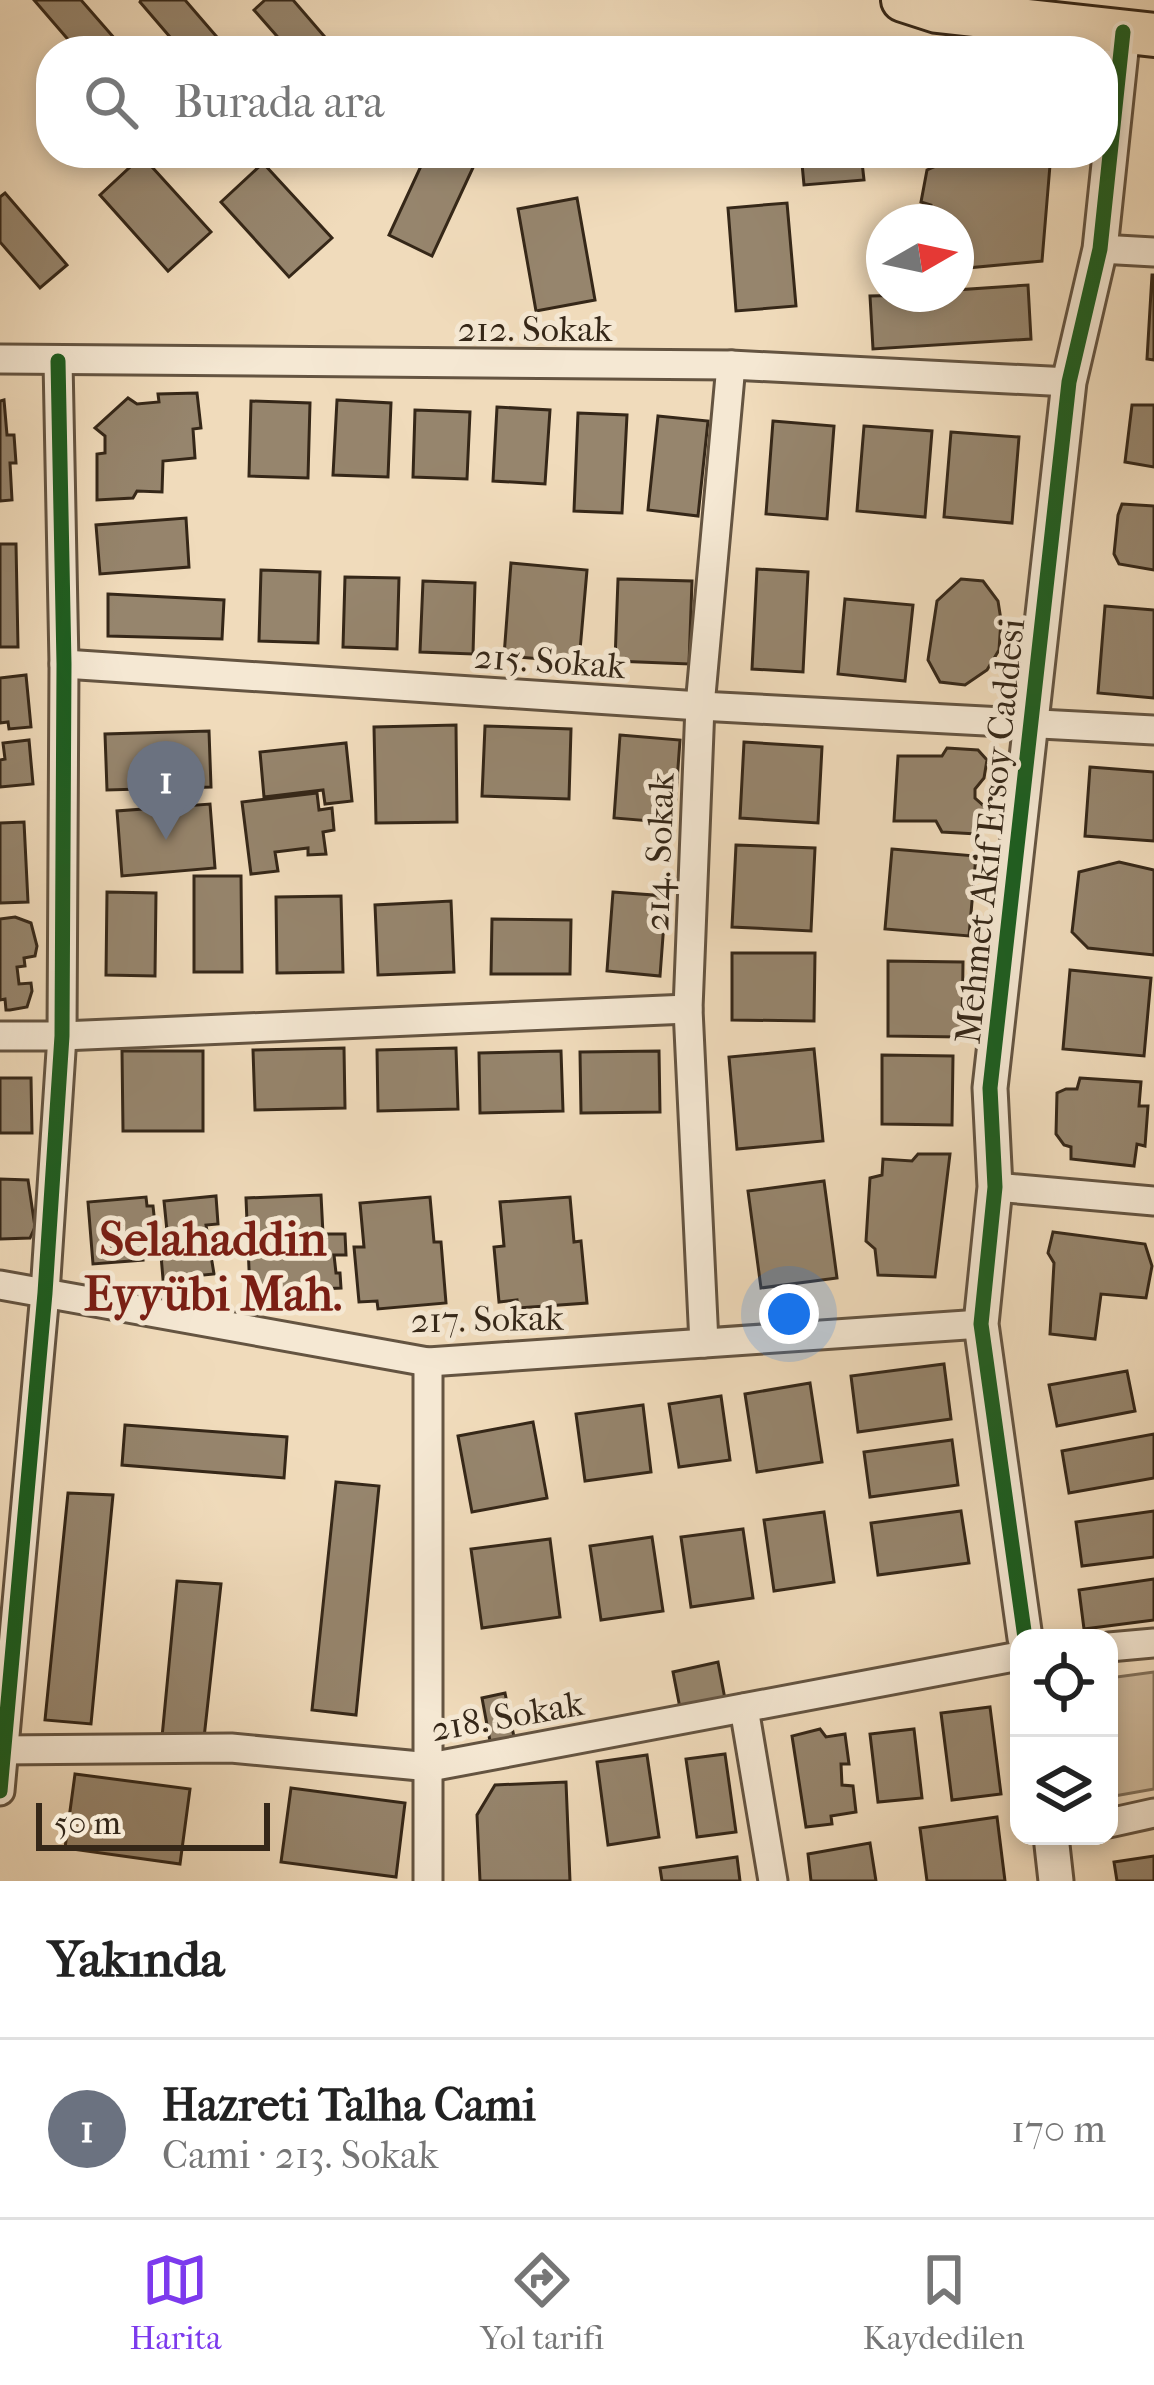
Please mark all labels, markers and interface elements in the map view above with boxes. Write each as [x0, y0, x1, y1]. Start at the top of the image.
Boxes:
search box [36, 36, 1118, 168]
icon: search [78, 69, 144, 135]
text: Burada ara [174, 76, 384, 129]
north arrow [866, 204, 974, 312]
street label: 212. Sokak [458, 308, 613, 350]
street label: Mehmet Akif Ersoy Caddesi [947, 616, 1033, 1046]
street label: 215. Sokak [473, 635, 627, 687]
pin: 1 [127, 741, 205, 840]
street label: 214. Sokak [635, 772, 683, 932]
district label: Selahaddin Eyyübi Mah. [84, 1211, 342, 1322]
your location [759, 1284, 819, 1344]
street label: 217. Sokak [410, 1297, 564, 1341]
map controls [1010, 1629, 1118, 1845]
button: locate [1010, 1629, 1118, 1737]
street label: 218. Sokak [428, 1682, 587, 1750]
button: layers [1010, 1737, 1118, 1845]
scale bar [36, 1797, 270, 1850]
text: 50 m [54, 1804, 121, 1843]
text: Yakında [48, 1929, 224, 1989]
text: Hazreti Talha Cami [162, 2079, 536, 2132]
text: 1 [80, 2106, 94, 2152]
text: 170 m [1011, 2106, 1106, 2152]
text: Cami · 213. Sokak [162, 2132, 438, 2178]
tab: Harita [129, 2247, 222, 2358]
tab: Yol tarifi [480, 2247, 604, 2358]
tab: Kaydedilen [863, 2247, 1025, 2358]

